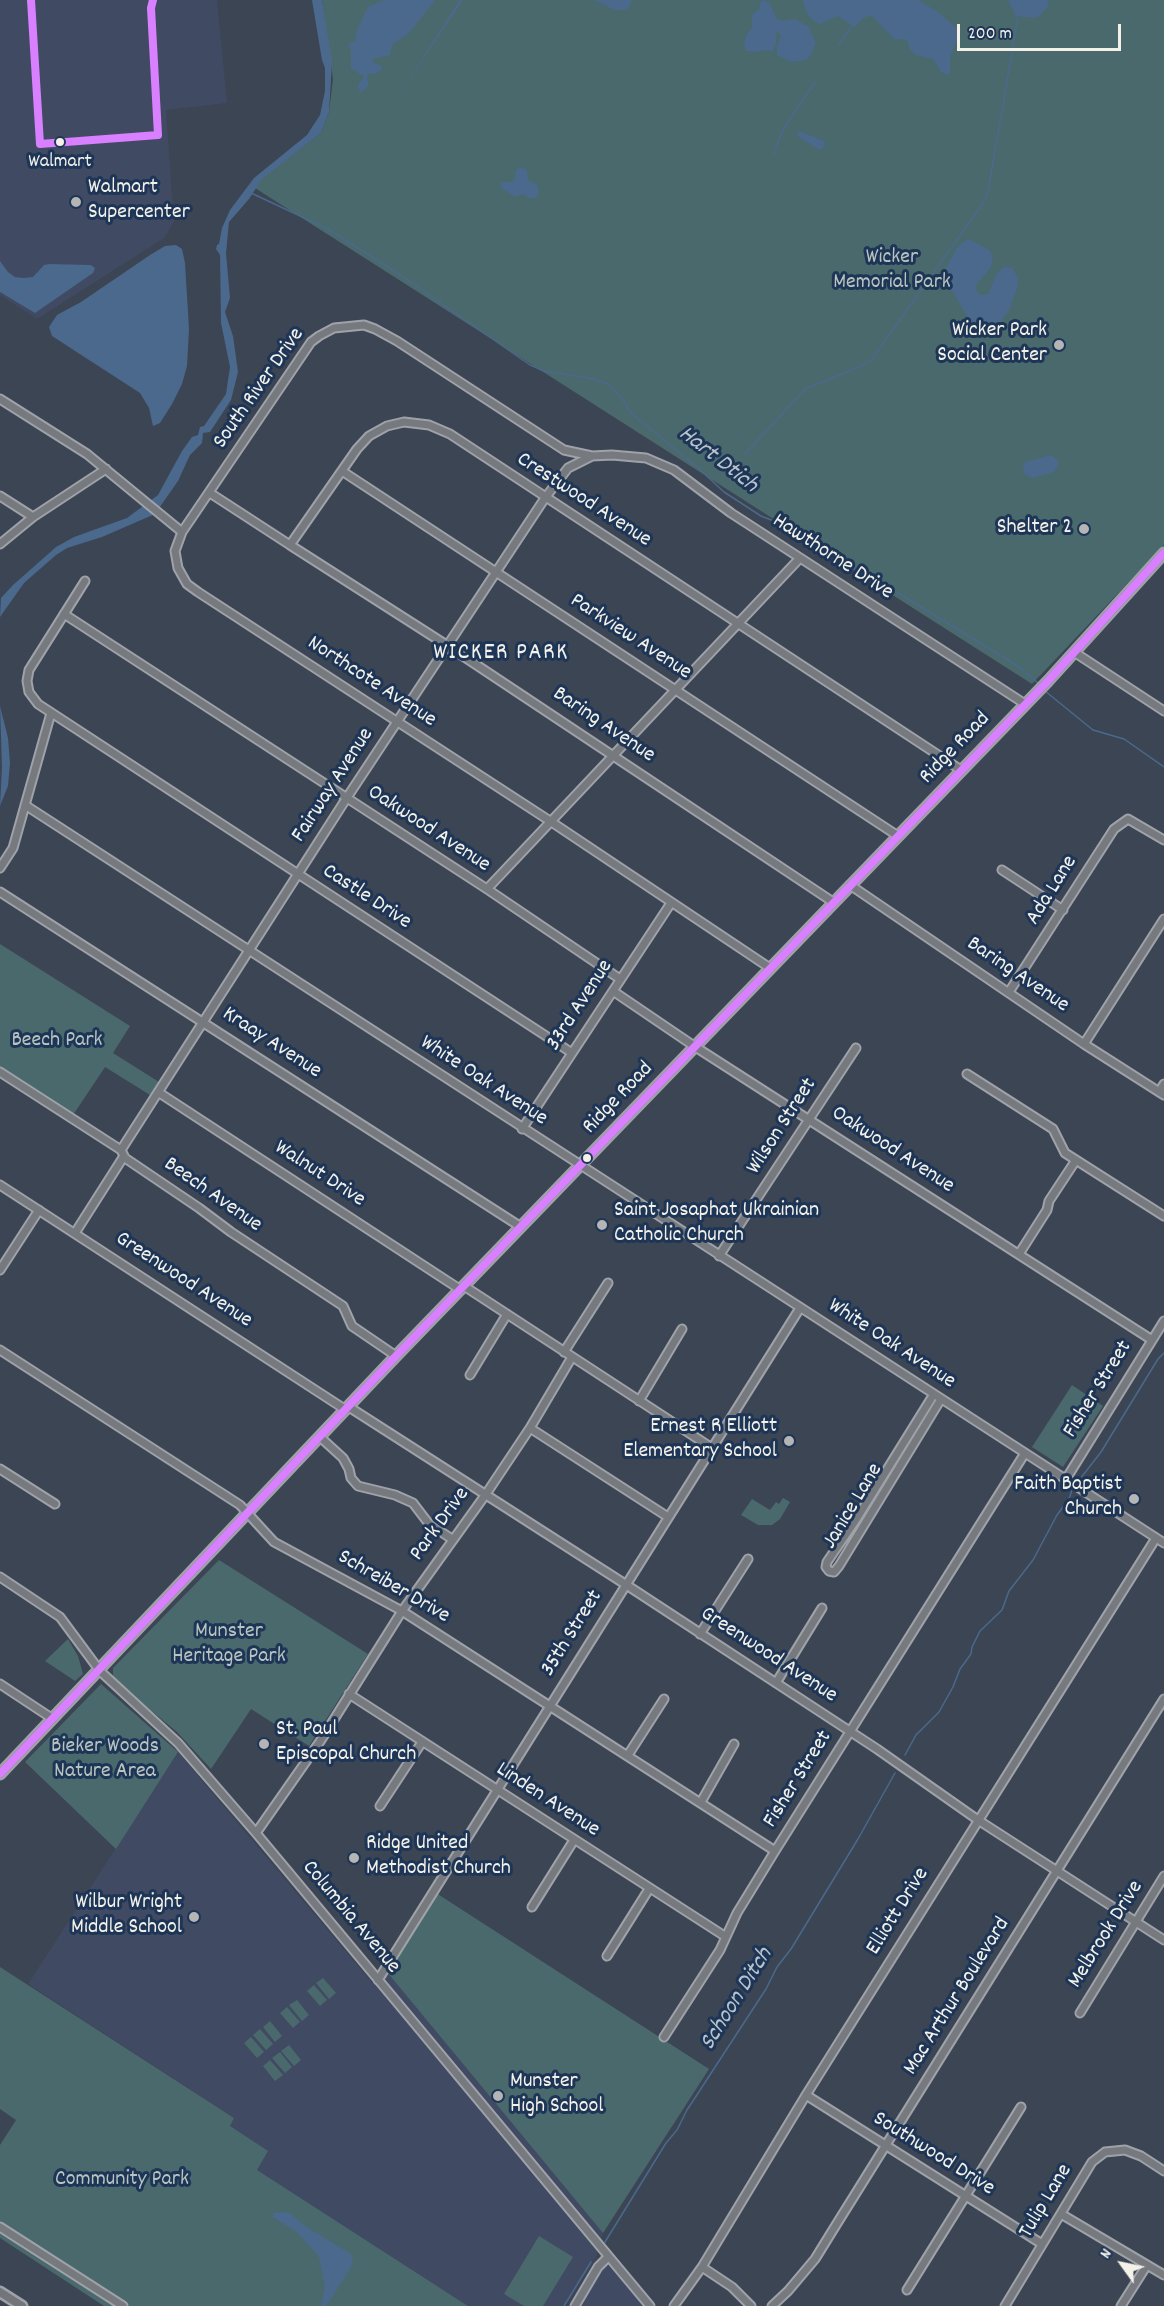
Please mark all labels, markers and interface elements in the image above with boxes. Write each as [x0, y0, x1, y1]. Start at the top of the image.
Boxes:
scale bar [960, 12, 1124, 50]
text: 200 m [968, 22, 1012, 47]
marker: Walmart [54, 136, 66, 148]
place label: Walmart [28, 151, 92, 175]
place label: Walmart Supercenter [88, 176, 190, 228]
marker: Walmart Supercenter [69, 195, 83, 209]
park label: Wicker Memorial Park [833, 246, 951, 298]
place label: Wicker Park Social Center [937, 319, 1047, 370]
street label: South River Drive [209, 324, 311, 454]
marker: Wicker Park Social Center [1052, 338, 1066, 352]
water label: Hart Dtich [671, 421, 763, 501]
street label: Crestwood Avenue [511, 448, 655, 554]
street label: Hawthorne Drive [766, 509, 898, 607]
place label: Shelter 2 [997, 516, 1072, 542]
marker: Shelter 2 [1077, 522, 1091, 536]
street label: Parkview Avenue [564, 589, 696, 687]
street label: Northcote Avenue [301, 631, 441, 735]
district label: WICKER PARK [433, 641, 569, 669]
street label: Baring Avenue [547, 682, 659, 770]
street label: Ridge Road [915, 707, 997, 791]
street label: Fairway Avenue [287, 724, 381, 848]
street label: Oakwood Avenue [362, 780, 494, 880]
street label: Ada Lane [1021, 851, 1085, 931]
street label: Castle Drive [316, 859, 416, 937]
street label: Baring Avenue [961, 932, 1073, 1020]
street label: 33rd Avenue [542, 956, 620, 1056]
street label: Kraay Avenue [216, 1002, 326, 1086]
park label: Beech Park [11, 1029, 103, 1055]
street label: White Oak Avenue [414, 1031, 552, 1133]
street label: Ridge Road [578, 1057, 660, 1141]
street label: Wilson Street [742, 1074, 824, 1180]
street label: Oakwood Avenue [826, 1101, 958, 1201]
street label: Walnut Drive [268, 1136, 370, 1214]
unlabelled marker [581, 1152, 593, 1164]
street label: Beech Avenue [158, 1153, 266, 1239]
place label: Saint Josaphat Ukrainian Catholic Church [614, 1199, 819, 1250]
marker: Saint Josaphat Ukrainian Catholic Church [595, 1218, 609, 1232]
street label: Greenwood Avenue [110, 1227, 256, 1335]
street label: White Oak Avenue [822, 1294, 960, 1396]
street label: Fisher Street [1059, 1337, 1139, 1443]
place label: Ernest R Elliott Elementary School [623, 1415, 777, 1466]
marker: Ernest R Elliott Elementary School [782, 1434, 796, 1448]
street label: Janice Lane [818, 1459, 890, 1555]
place label: Faith Baptist Church [1014, 1473, 1122, 1524]
street label: Park Drive [405, 1483, 477, 1567]
marker: Faith Baptist Church [1127, 1492, 1141, 1506]
street label: Schreiber Drive [332, 1545, 454, 1631]
street label: 35th Street [536, 1586, 610, 1682]
street label: Greenwood Avenue [695, 1602, 841, 1710]
park label: Munster Heritage Park [172, 1620, 286, 1672]
place label: St. Paul Episcopal Church [276, 1718, 416, 1770]
street label: Fisher Street [759, 1727, 839, 1833]
park label: Bieker Woods Nature Area [51, 1735, 159, 1786]
marker: St. Paul Episcopal Church [257, 1737, 271, 1751]
street label: Linden Avenue [490, 1758, 604, 1844]
place label: Ridge United Methodist Church [366, 1832, 511, 1884]
marker: Ridge United Methodist Church [347, 1851, 361, 1865]
street label: Columbia Avenue [295, 1856, 405, 1980]
street label: Elliott Drive [862, 1863, 936, 1961]
street label: Melbrook Drive [1064, 1876, 1150, 1994]
place label: Wilbur Wright Middle School [71, 1891, 182, 1942]
marker: Wilbur Wright Middle School [187, 1910, 201, 1924]
street label: Mac Arthur Boulevard [899, 1913, 1017, 2081]
water label: Schoon Ditch [695, 1943, 781, 2057]
place label: Munster High School [510, 2070, 603, 2122]
marker: Munster High School [491, 2089, 505, 2103]
street label: Southwood Drive [867, 2107, 999, 2203]
street label: Tulip Lane [1015, 2160, 1079, 2244]
park label: Community Park [55, 2168, 189, 2194]
north arrow [1092, 2234, 1152, 2294]
text: N [1095, 2244, 1118, 2264]

